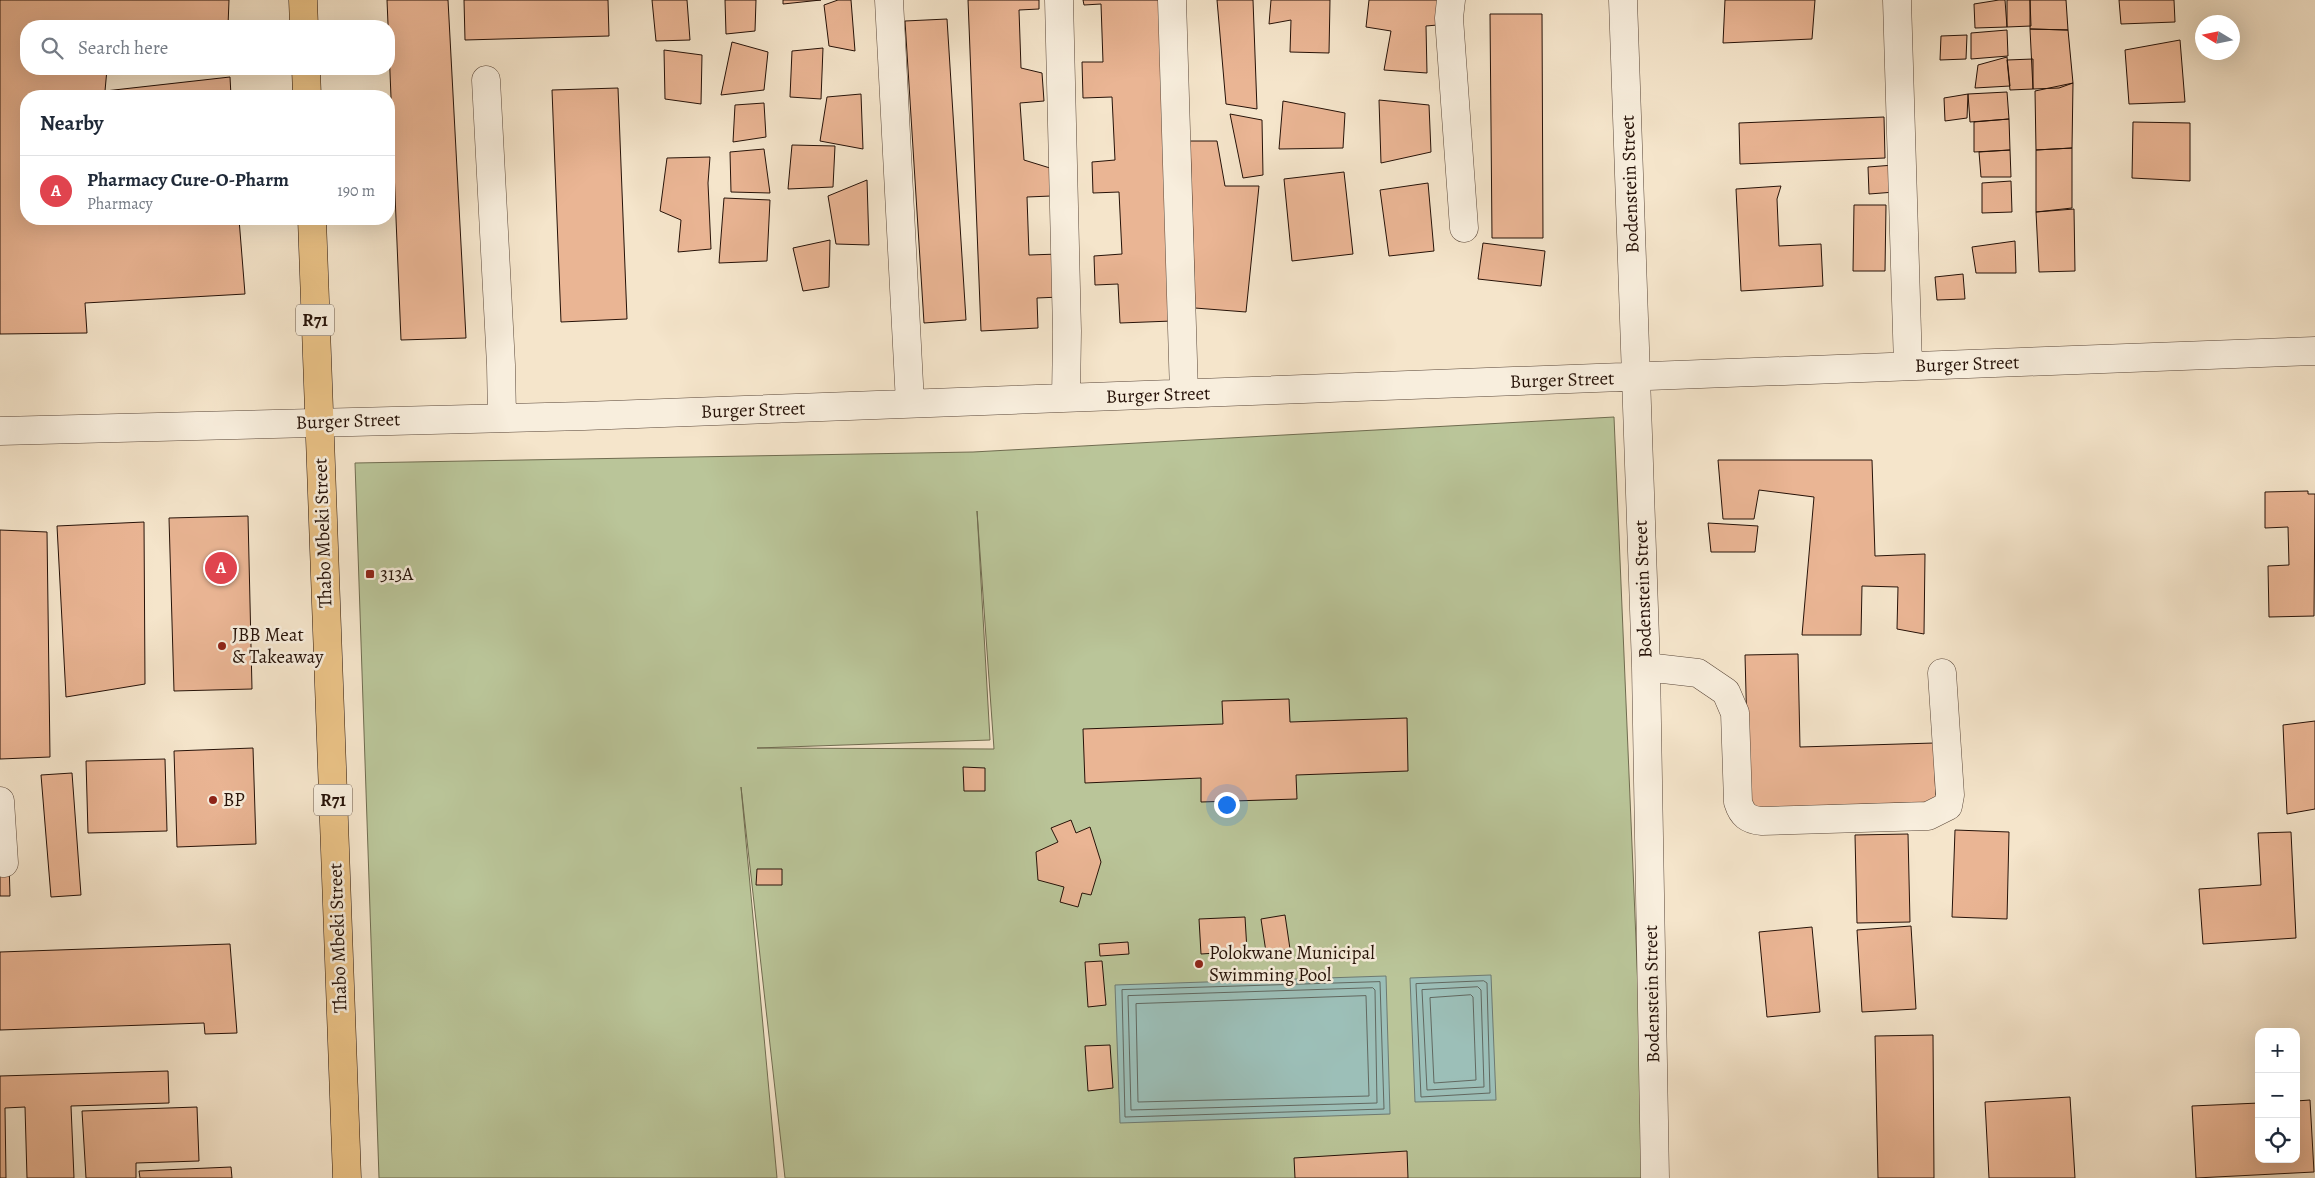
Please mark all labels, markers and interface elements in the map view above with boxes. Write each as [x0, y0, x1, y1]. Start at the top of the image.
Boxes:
north arrow [2195, 15, 2240, 60]
search box [20, 20, 395, 75]
icon: search [38, 34, 66, 62]
text: Search here [78, 35, 168, 61]
text: Nearby [40, 109, 103, 137]
street label: Bodenstein Street [1615, 114, 1645, 254]
text: Pharmacy Cure-O-Pharm [87, 167, 289, 193]
text: A [51, 180, 61, 202]
text: 190 m [337, 180, 375, 202]
text: Pharmacy [87, 193, 153, 215]
road number: R71 [296, 304, 334, 336]
street label: Burger Street [1914, 349, 2020, 379]
street label: Burger Street [1509, 365, 1615, 395]
street label: Burger Street [1105, 380, 1211, 410]
street label: Burger Street [700, 395, 806, 425]
street label: Burger Street [295, 406, 401, 436]
street label: Thabo Mbeki Street [307, 458, 339, 608]
street label: Bodenstein Street [1628, 519, 1658, 659]
pin: A [205, 549, 237, 587]
place label: 313A [380, 561, 414, 587]
marker: 313A [364, 568, 376, 580]
place label: JBB Meat & Takeaway [232, 622, 324, 670]
marker: JBB Meat & Takeaway [216, 640, 228, 652]
road number: R71 [314, 784, 352, 816]
place label: BP [223, 787, 245, 813]
your location [1214, 792, 1240, 818]
marker: BP [207, 794, 219, 806]
street label: Thabo Mbeki Street [322, 863, 354, 1013]
street label: Bodenstein Street [1638, 925, 1666, 1063]
place label: Polokwane Municipal Swimming Pool [1209, 940, 1375, 988]
marker: Polokwane Municipal Swimming Pool [1193, 958, 1205, 970]
map controls [2255, 1028, 2300, 1163]
button: + [2255, 1028, 2300, 1073]
button: − [2255, 1073, 2300, 1118]
button: locate [2255, 1118, 2300, 1163]

